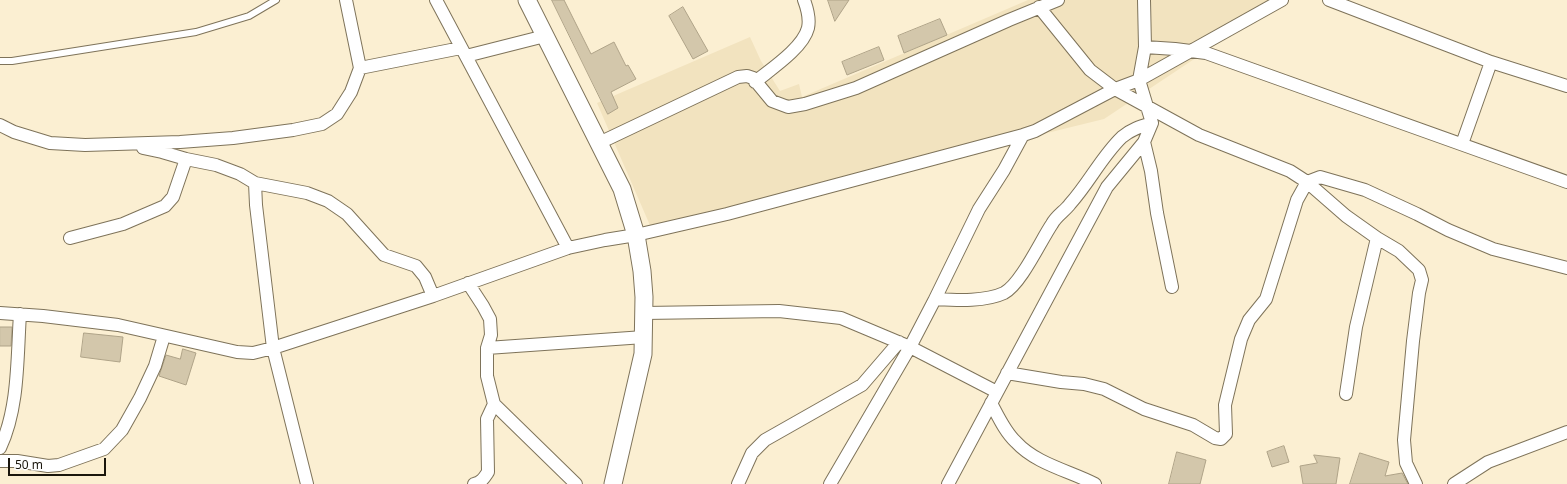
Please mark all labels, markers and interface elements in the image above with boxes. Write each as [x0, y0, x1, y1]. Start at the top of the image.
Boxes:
scale bar [10, 450, 108, 476]
text: 50 m [15, 456, 43, 473]

